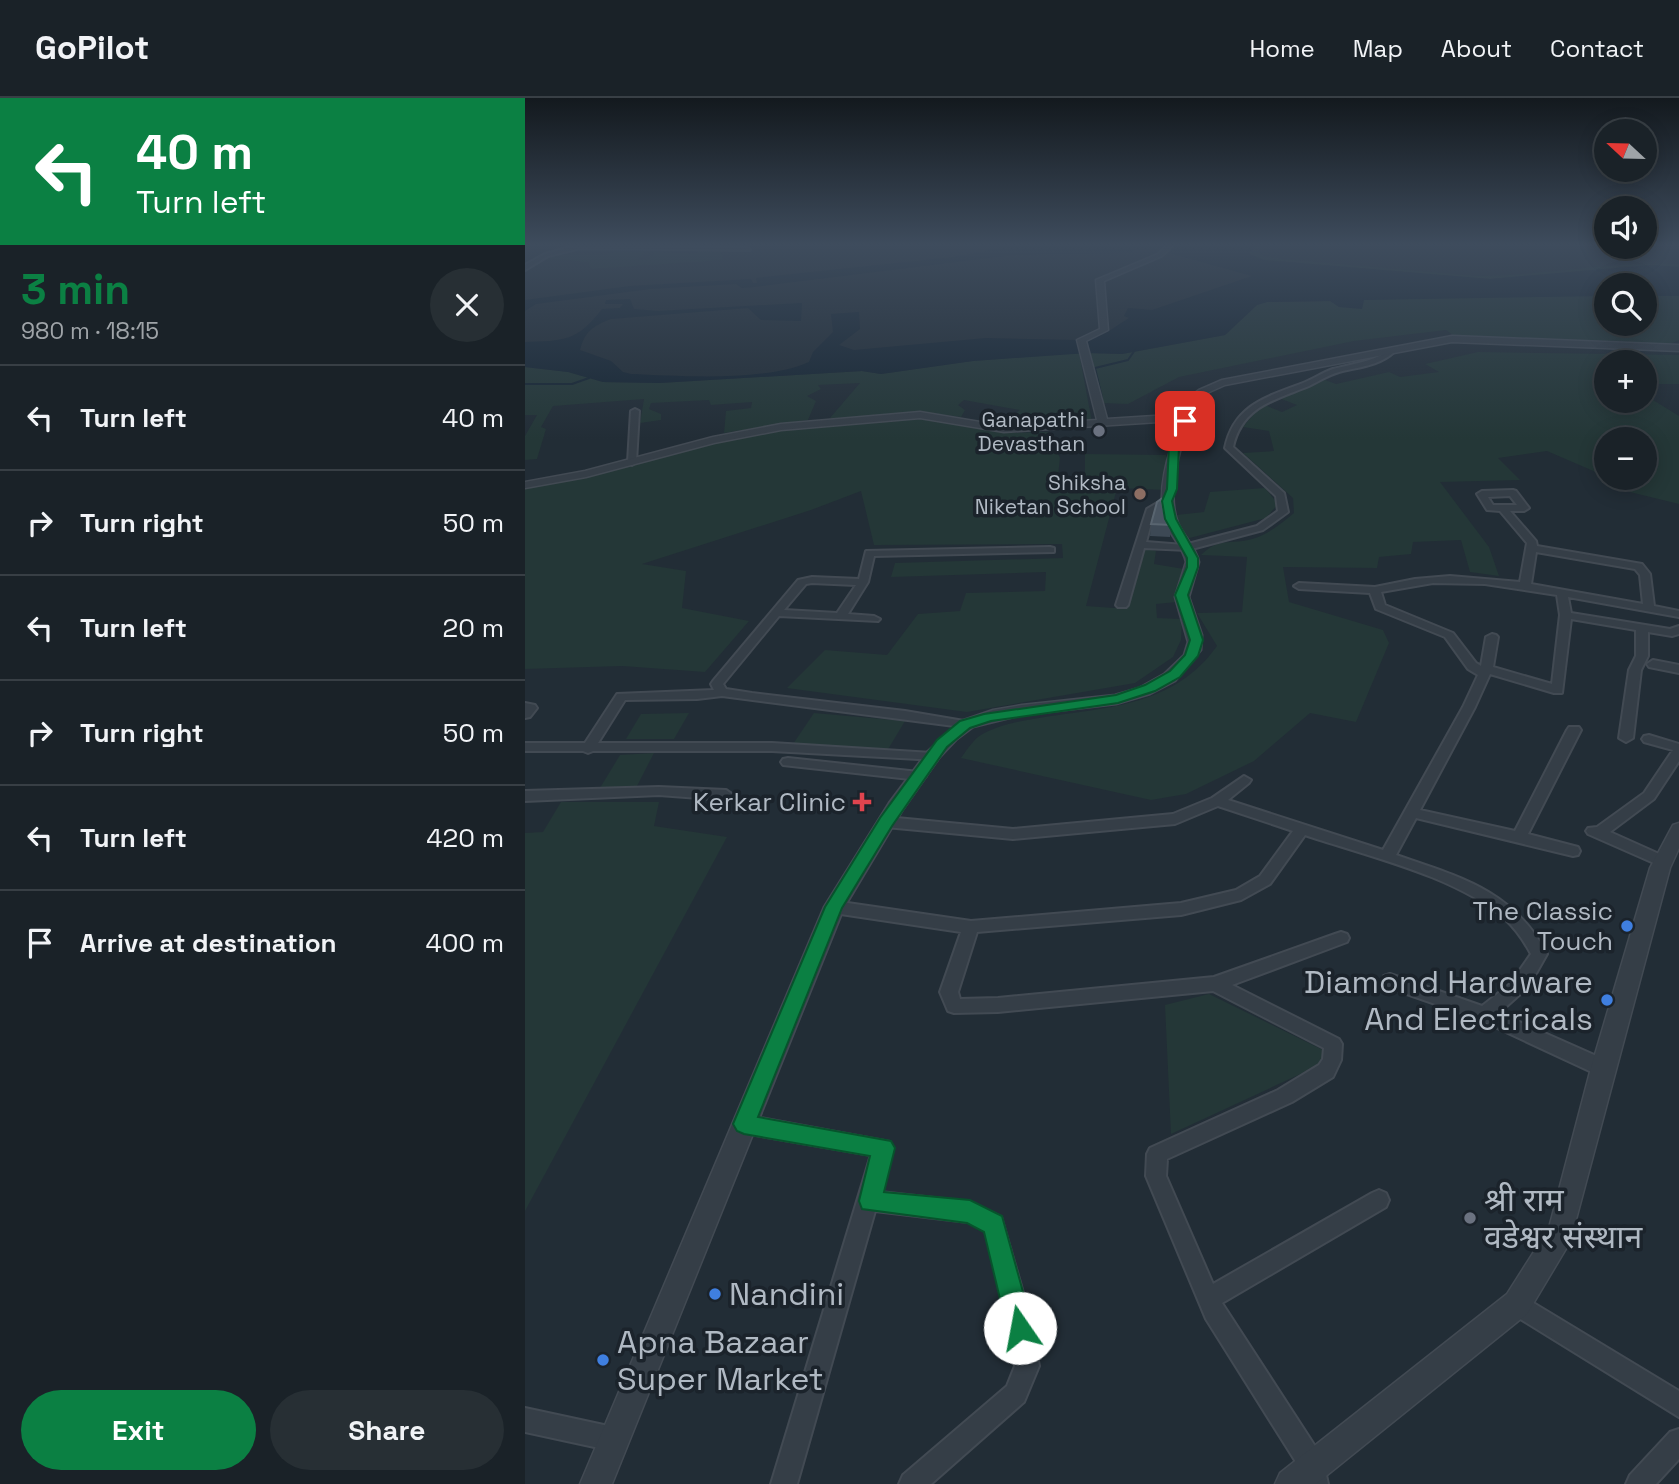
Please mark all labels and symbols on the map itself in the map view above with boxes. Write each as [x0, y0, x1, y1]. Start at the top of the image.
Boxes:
north arrow [1594, 119, 1657, 182]
pin [1155, 391, 1215, 451]
place label: Ganapathi Devasthan [978, 406, 1085, 457]
marker: Ganapathi Devasthan [1091, 423, 1107, 439]
place label: Shiksha Niketan School [975, 469, 1126, 520]
marker: Shiksha Niketan School [1132, 486, 1148, 502]
place label: Kerkar Clinic [693, 785, 846, 819]
marker: Kerkar Clinic [852, 792, 872, 812]
place label: The Classic Touch [1472, 894, 1613, 958]
marker: The Classic Touch [1619, 918, 1635, 934]
place label: Diamond Hardware And Electricals [1304, 962, 1593, 1039]
marker: Diamond Hardware And Electricals [1599, 992, 1615, 1008]
place label: श्री राम वडेश्वर संस्थान [1484, 1180, 1643, 1257]
marker: श्री राम वडेश्वर संस्थान [1462, 1210, 1478, 1226]
place label: Nandini [729, 1274, 844, 1314]
marker: Nandini [707, 1286, 723, 1302]
position arrow [983, 1291, 1057, 1365]
place label: Apna Bazaar Super Market [617, 1322, 824, 1399]
marker: Apna Bazaar Super Market [595, 1352, 611, 1368]

